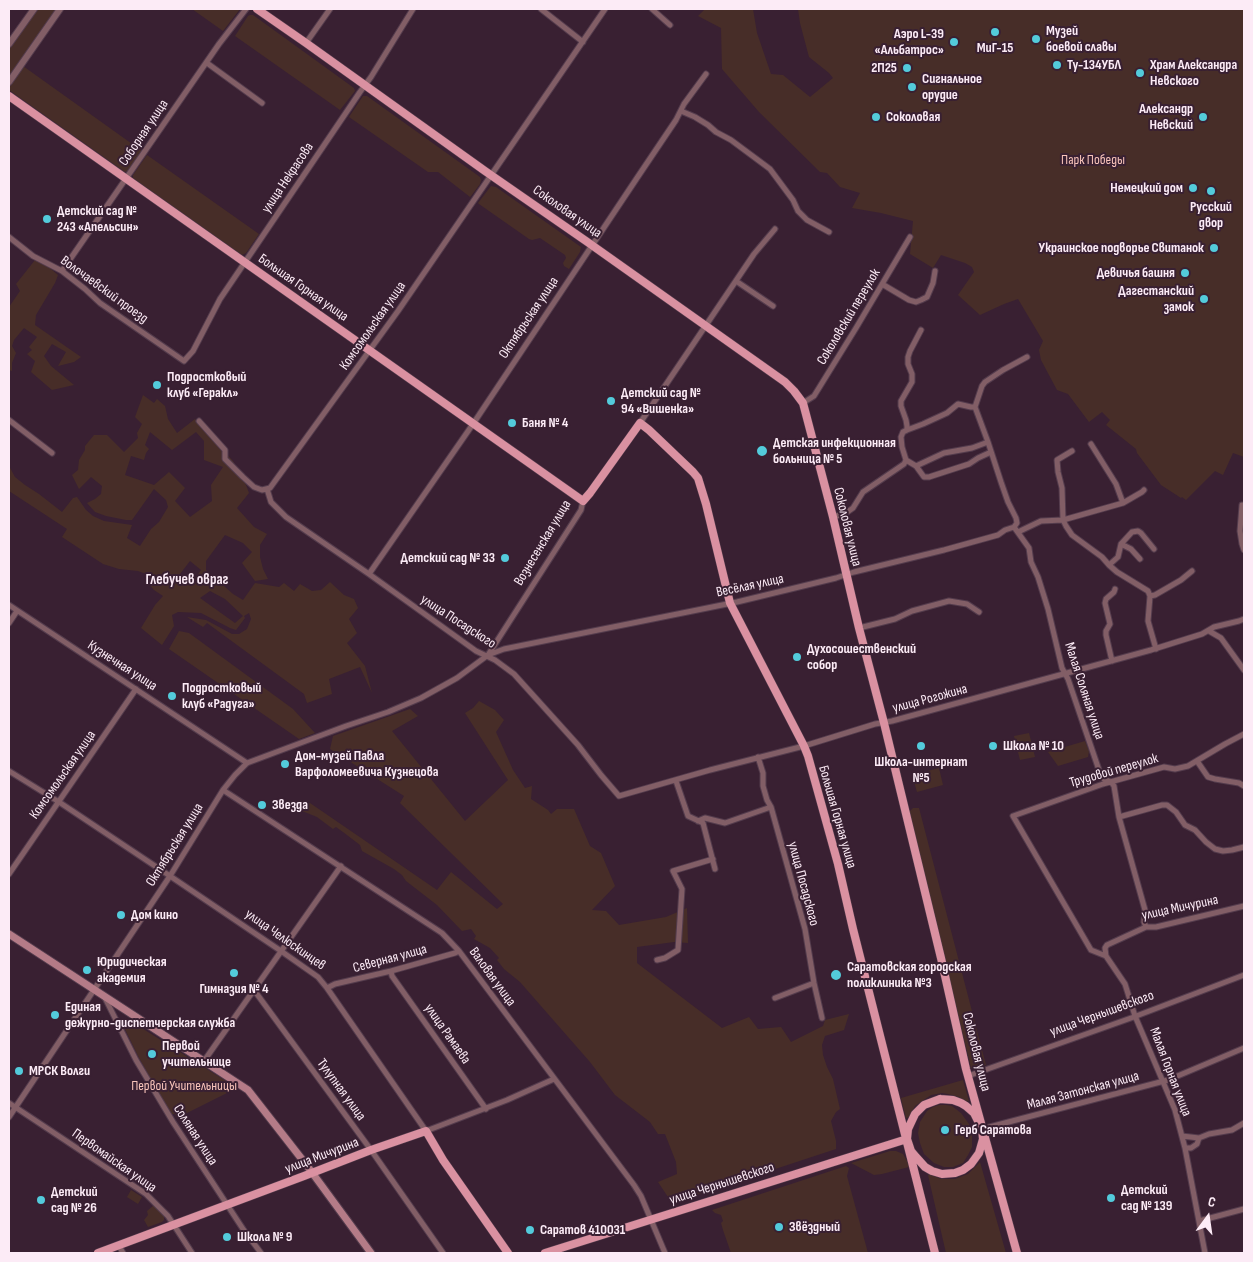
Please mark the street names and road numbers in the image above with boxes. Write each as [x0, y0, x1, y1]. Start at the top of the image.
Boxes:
street label: Соборная улица [116, 97, 172, 169]
street label: улица Некрасова [258, 140, 318, 216]
street label: Соколовая улица [529, 182, 605, 242]
street label: Большая Горная улица [255, 251, 351, 325]
street label: Волочаевский проезд [57, 253, 151, 327]
street label: Соколовский переулок [814, 266, 884, 368]
street label: Октябрьская улица [496, 274, 562, 362]
street label: Комсомольская улица [336, 278, 410, 374]
street label: Соколовая улица [829, 486, 865, 568]
street label: Вознесенская улица [511, 497, 575, 589]
street label: Весёлая улица [715, 571, 785, 601]
street label: улица Посадского [417, 591, 499, 653]
street label: Кузнечная улица [84, 637, 160, 695]
street label: Малая Соляная улица [1060, 640, 1108, 742]
street label: улица Рогожина [891, 681, 969, 717]
street label: Комсомольская улица [26, 727, 100, 823]
street label: Трудовой переулок [1068, 750, 1160, 792]
street label: Большая Горная улица [814, 764, 860, 870]
street label: Октябрьская улица [143, 800, 207, 890]
street label: улица Посадского [784, 840, 822, 928]
street label: улица Мичурина [1140, 892, 1220, 924]
street label: улица Челюскинцев [241, 906, 329, 974]
street label: Северная улица [351, 941, 429, 977]
street label: Валовая улица [465, 944, 519, 1010]
street label: улица Чернышевского [1048, 987, 1156, 1041]
street label: улица Рамаева [420, 1001, 474, 1067]
street label: Соколовая улица [958, 1011, 994, 1093]
street label: Малая Горная улица [1145, 1025, 1195, 1119]
street label: Тулупная улица [313, 1056, 369, 1124]
street label: Малая Затонская улица [1025, 1068, 1141, 1114]
street label: Соляная улица [169, 1101, 221, 1169]
street label: Первомайская улица [68, 1126, 160, 1196]
street label: улица Мичурина [283, 1134, 361, 1178]
street label: улица Чернышевского [667, 1159, 777, 1209]

